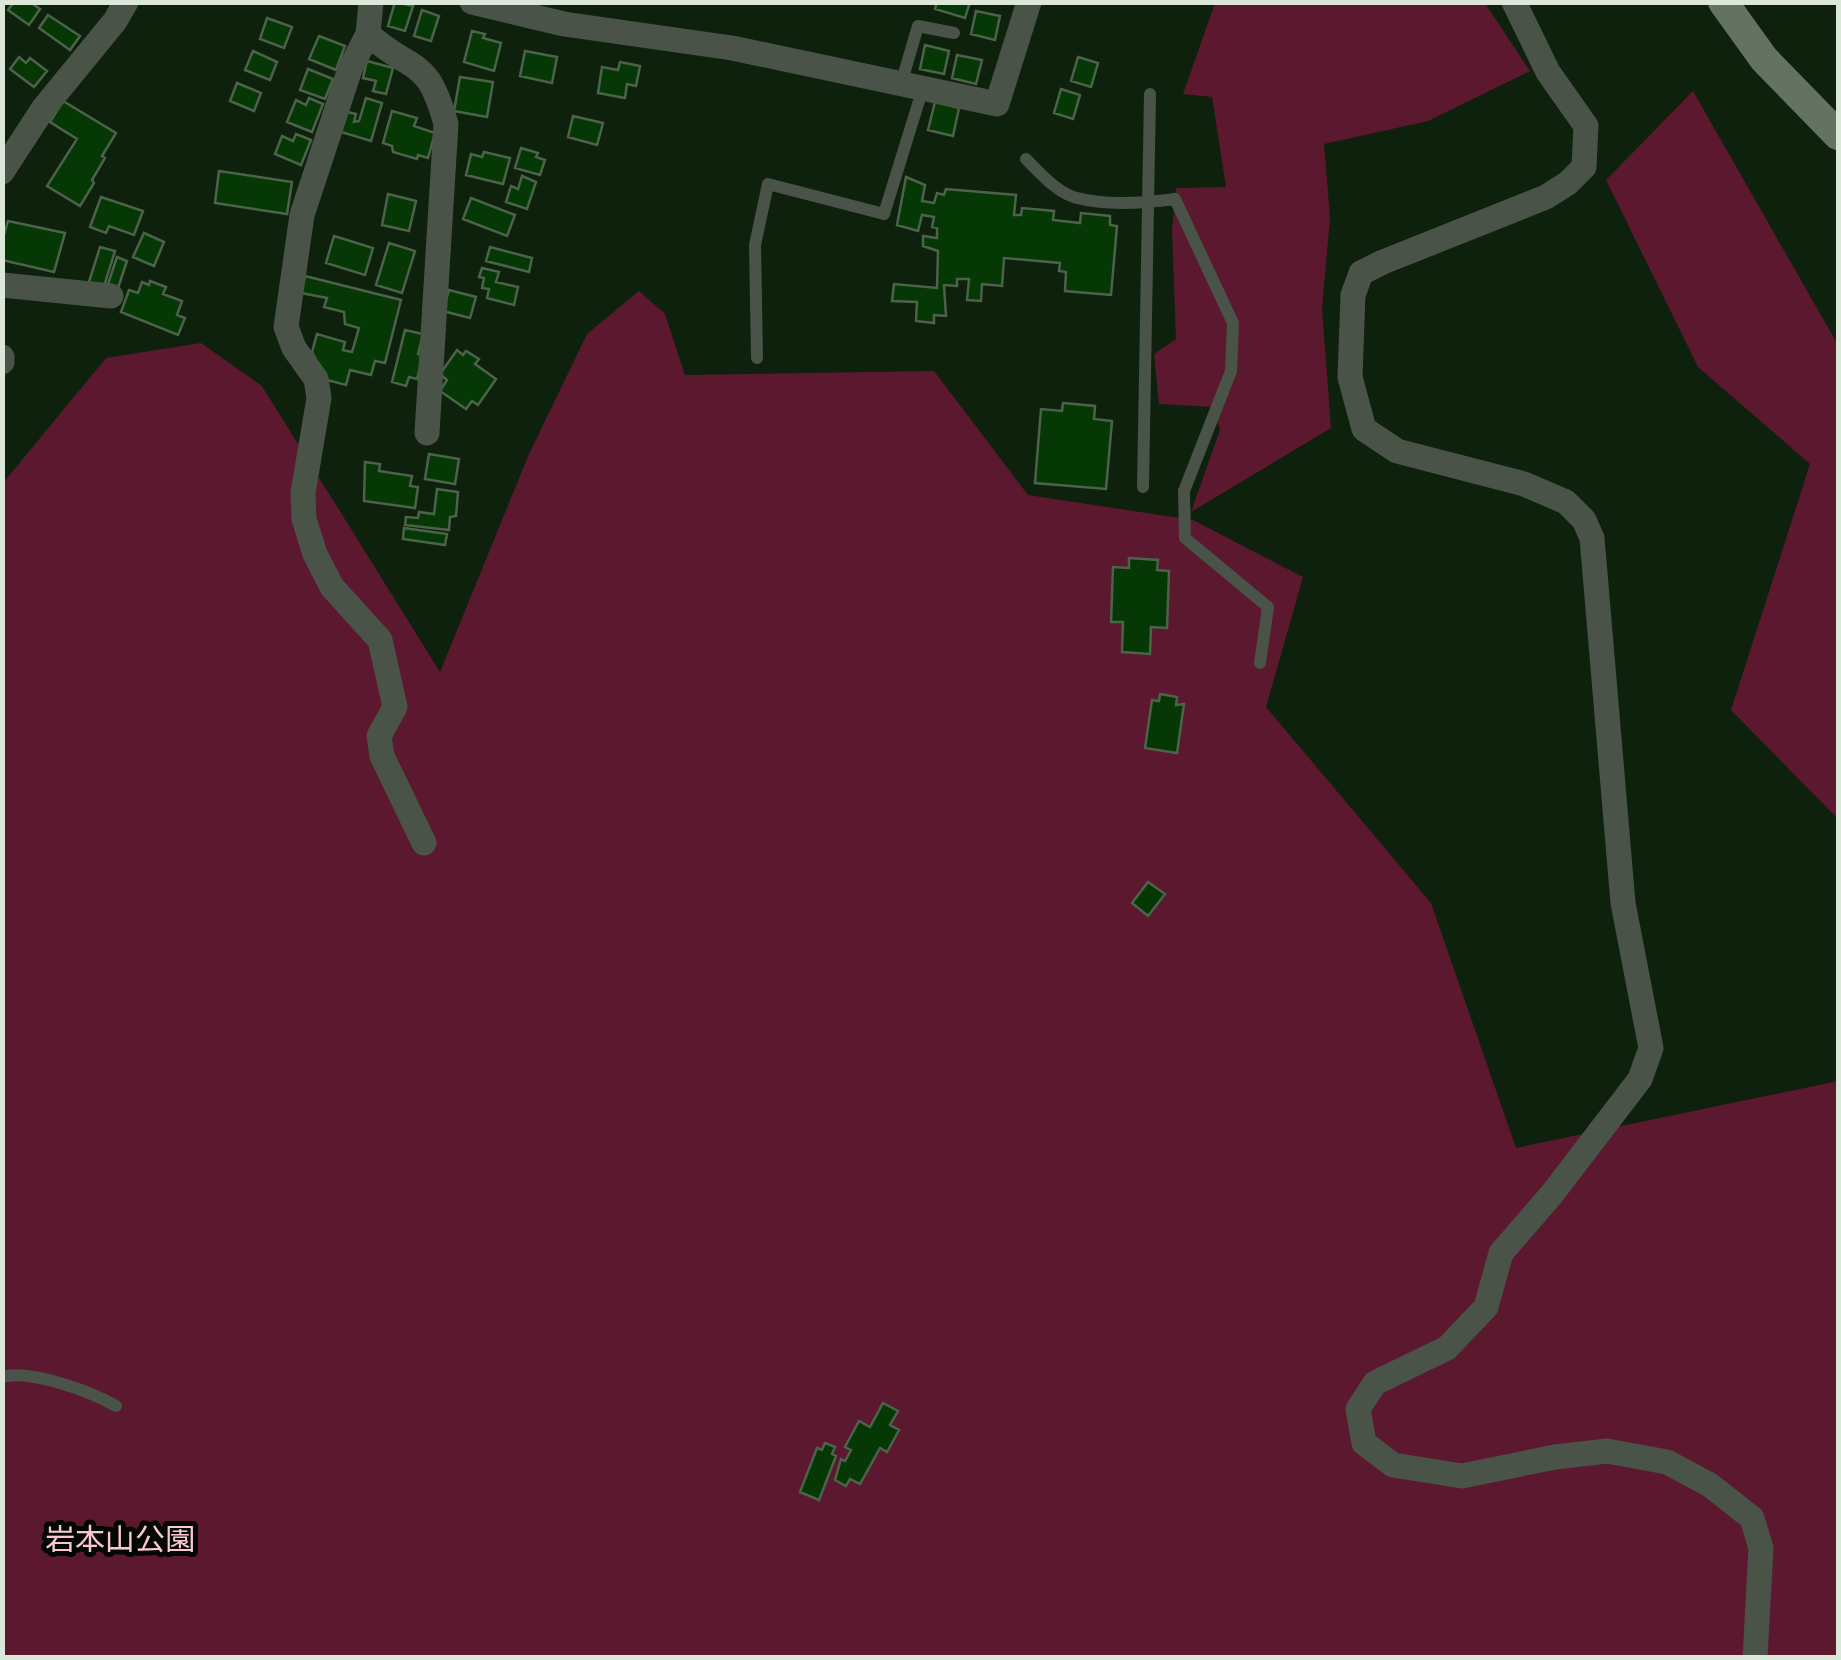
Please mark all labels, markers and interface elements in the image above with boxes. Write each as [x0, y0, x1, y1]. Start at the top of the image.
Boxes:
park label: 岩本山公園 [45, 1520, 195, 1561]

